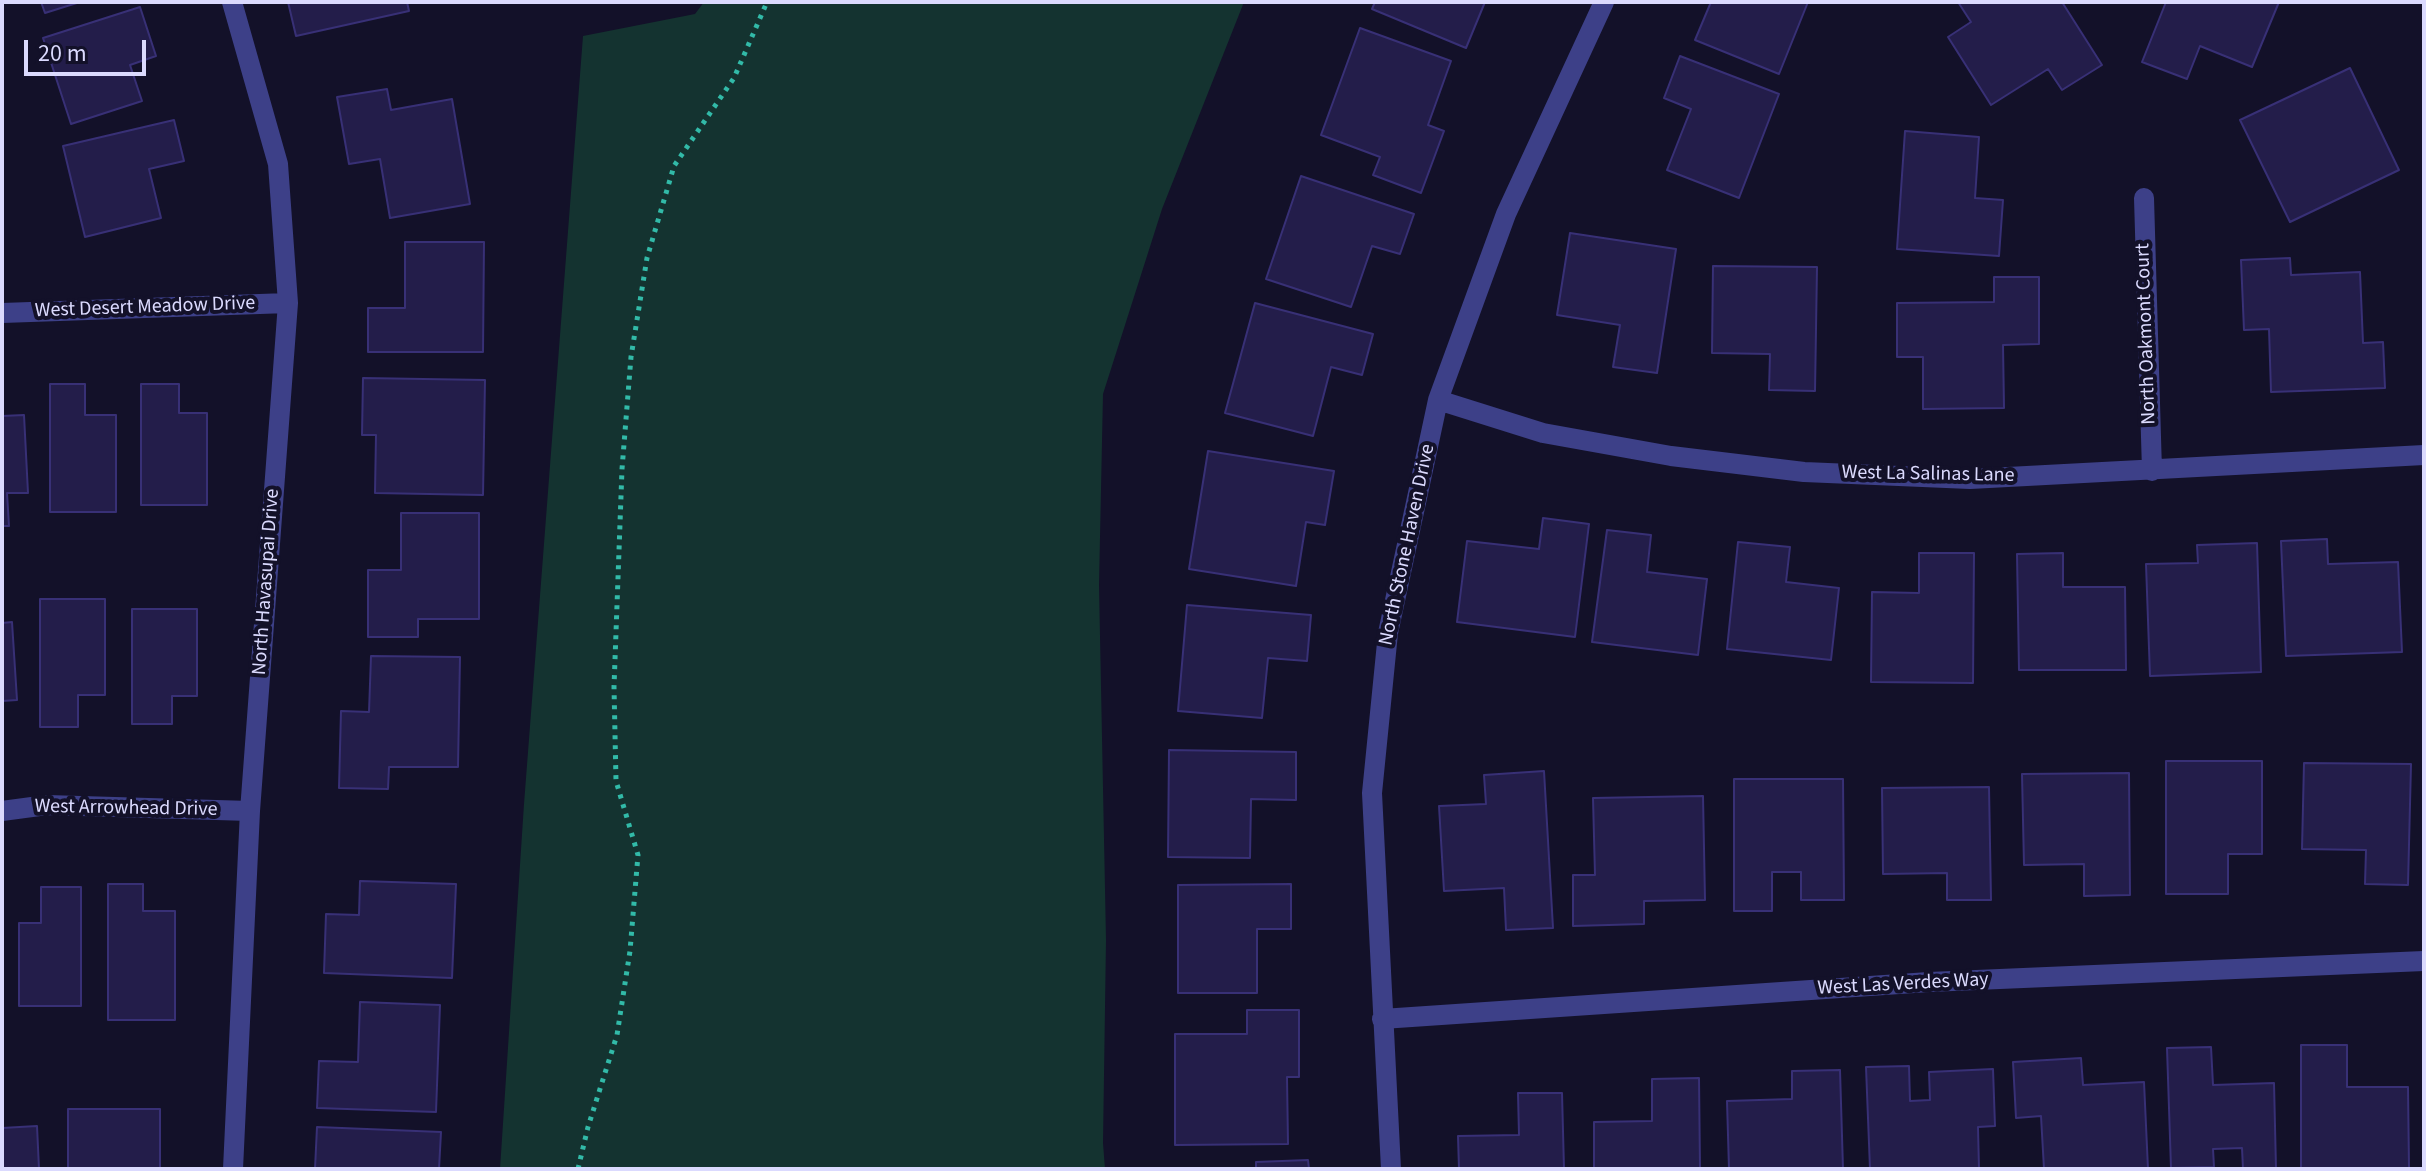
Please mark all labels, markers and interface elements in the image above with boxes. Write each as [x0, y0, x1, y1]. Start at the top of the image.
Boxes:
scale bar [28, 24, 150, 74]
text: 20 m [38, 36, 87, 71]
street label: North Oakmont Court [2132, 243, 2162, 425]
street label: West Desert Meadow Drive [34, 292, 256, 324]
street label: North Stone Haven Drive [1375, 442, 1441, 648]
street label: West La Salinas Lane [1841, 461, 2015, 489]
street label: North Havasupai Drive [249, 488, 285, 676]
street label: West Arrowhead Drive [34, 795, 218, 823]
street label: West Las Verdes Way [1817, 969, 1989, 1001]

